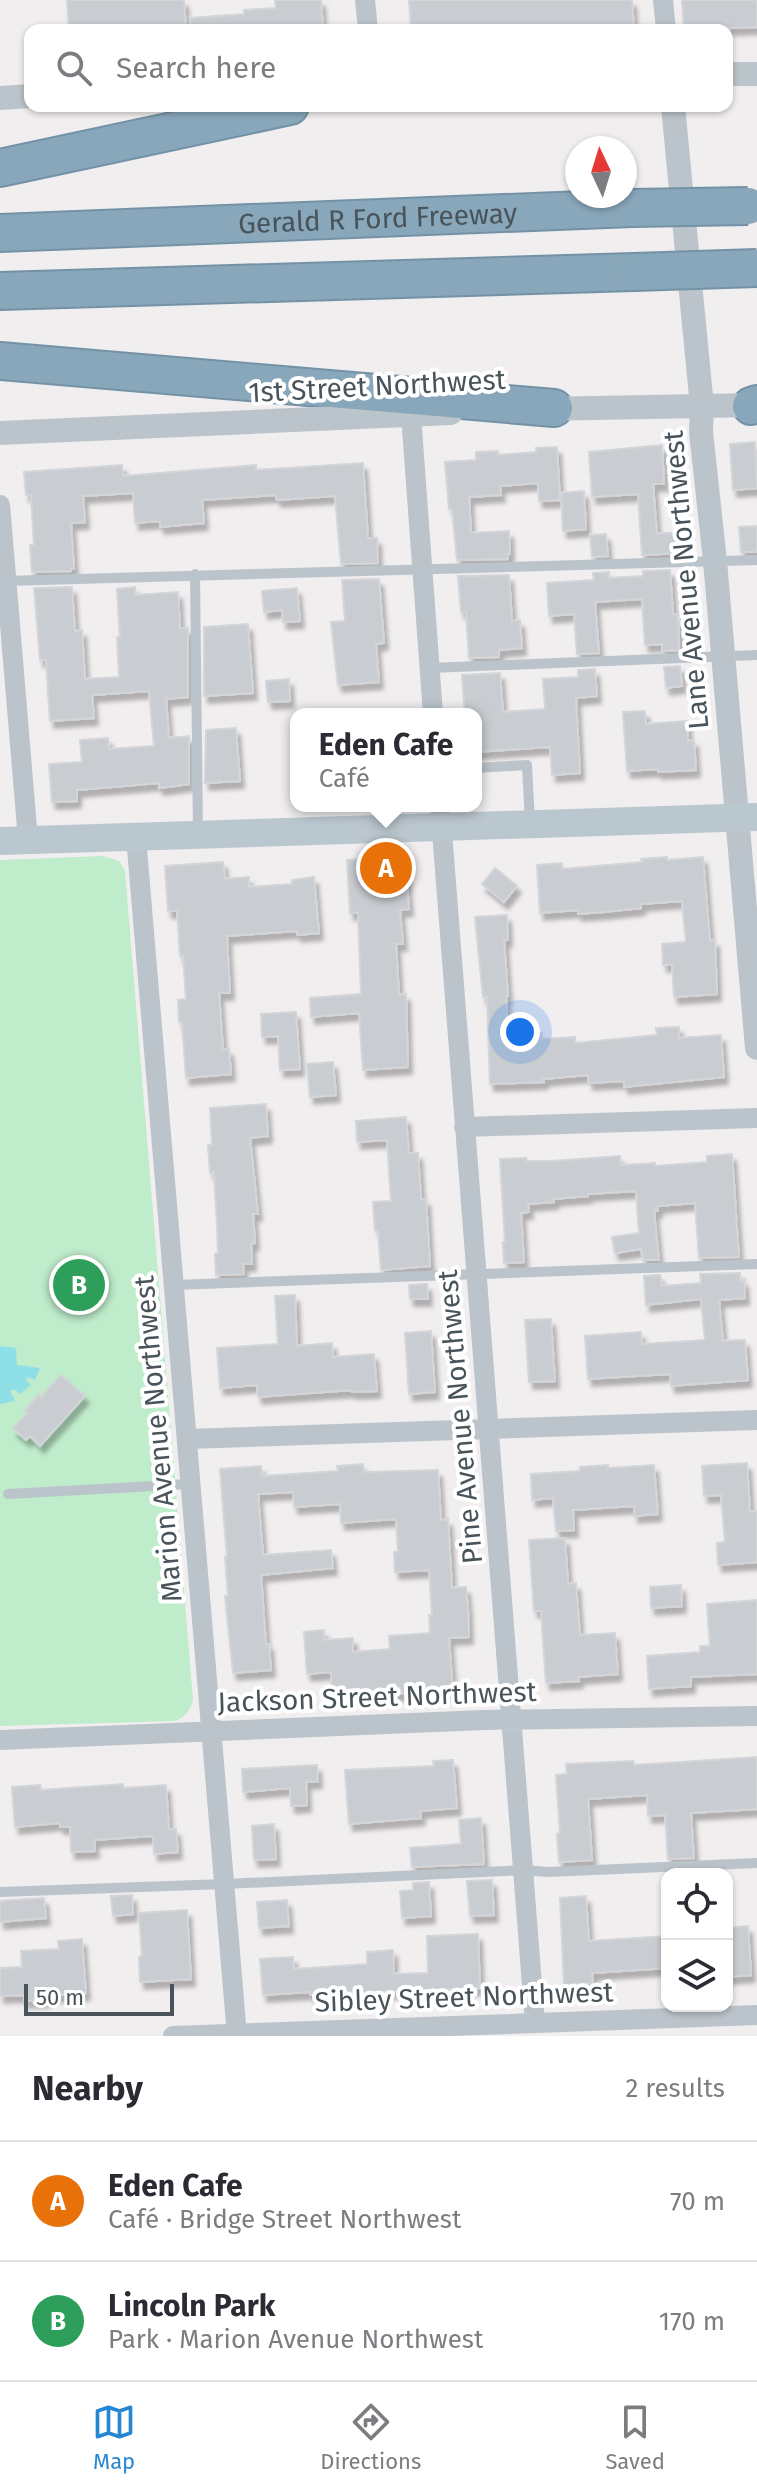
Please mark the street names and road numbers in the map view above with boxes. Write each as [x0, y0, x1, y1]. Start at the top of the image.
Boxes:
street label: Gerald R Ford Freeway [238, 196, 518, 240]
street label: 1st Street Northwest [248, 363, 507, 409]
street label: Lane Avenue Northwest [656, 428, 715, 731]
street label: Pine Avenue Northwest [431, 1268, 489, 1565]
street label: Marion Avenue Northwest [127, 1274, 189, 1604]
street label: Jackson Street Northwest [217, 1675, 538, 1719]
street label: Sibley Street Northwest [314, 1975, 615, 2019]

